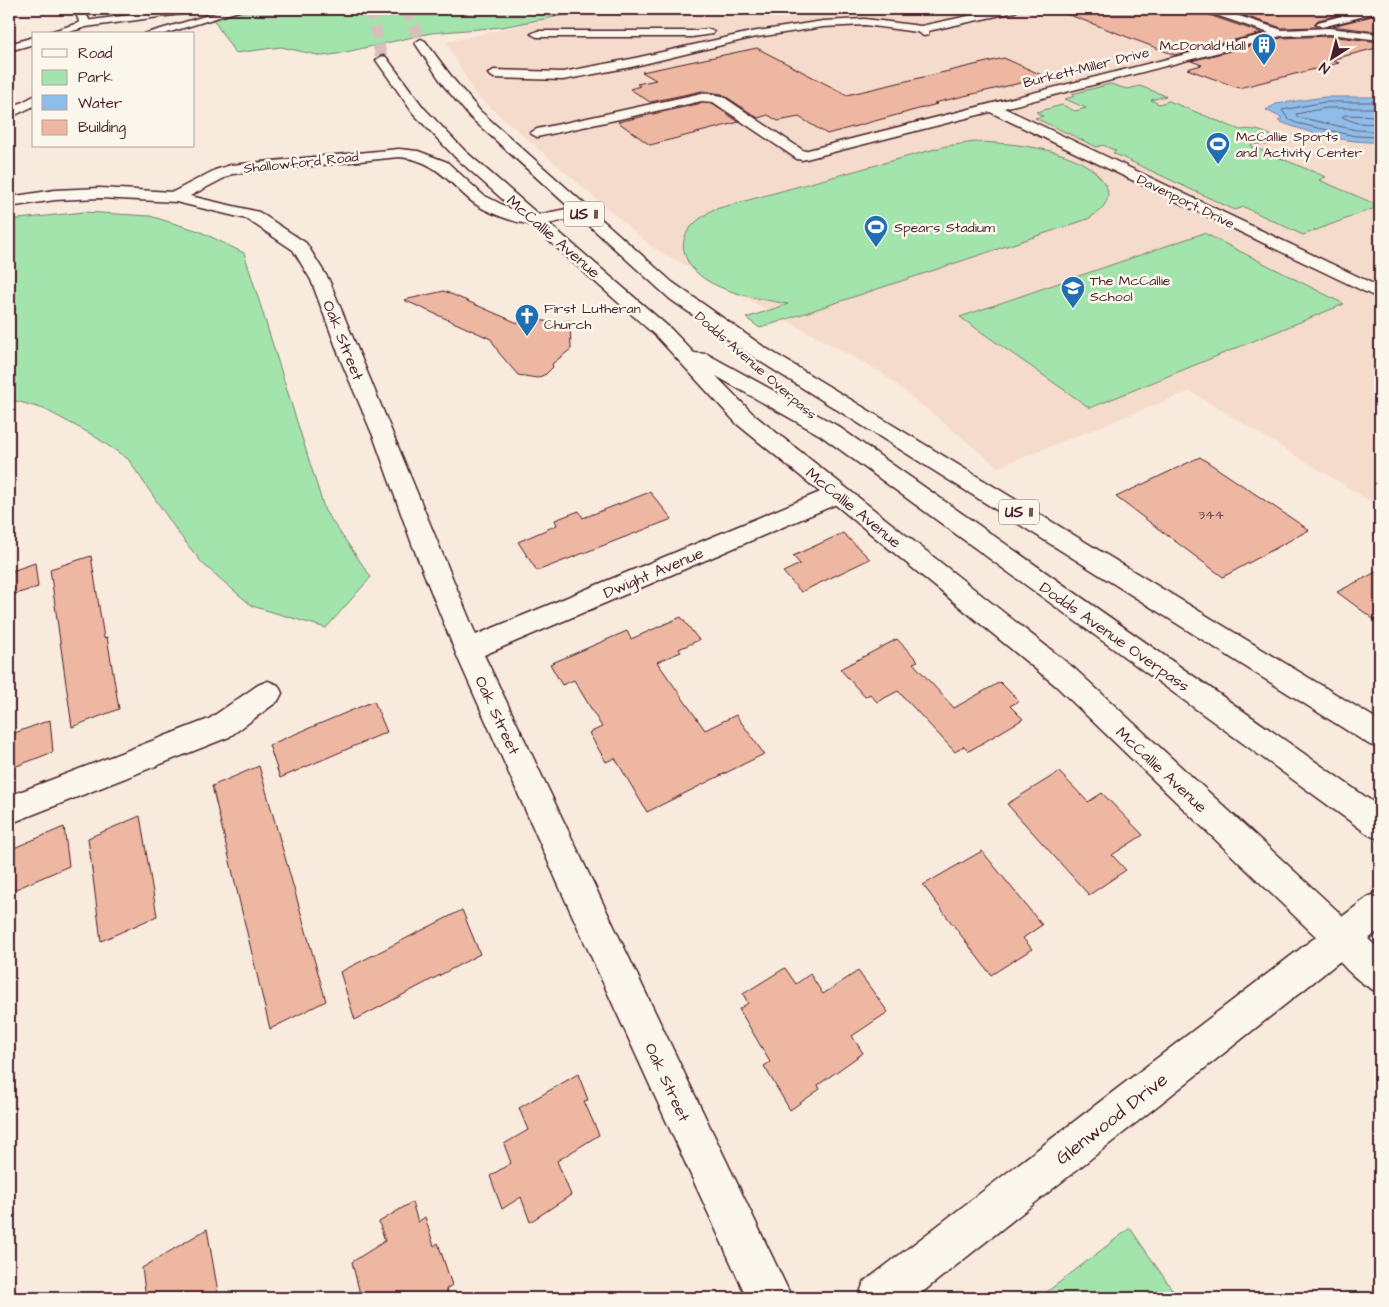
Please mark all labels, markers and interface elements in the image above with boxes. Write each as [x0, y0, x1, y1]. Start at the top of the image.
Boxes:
legend [32, 32, 195, 148]
building icon: McDonald Hall [1251, 32, 1277, 66]
north arrow [1306, 32, 1356, 82]
place label: McDonald Hall [1159, 36, 1246, 56]
text: Road [78, 43, 113, 64]
street label: Burkett-Miller Drive [1021, 43, 1152, 93]
text: N [1315, 57, 1334, 78]
text: Park [78, 67, 113, 88]
text: Water [78, 93, 122, 114]
text: Building [78, 117, 126, 139]
place label: McCallie Sports and Activity Center [1236, 127, 1363, 163]
sports icon: McCallie Sports and Activity Center [1205, 131, 1231, 165]
street label: Shallowford Road [243, 147, 360, 179]
street label: Davenport Drive [1133, 170, 1238, 234]
street label: McCallie Avenue [502, 190, 605, 284]
road number: US 11 [564, 202, 604, 226]
sports icon: Spears Stadium [863, 214, 889, 248]
place label: Spears Stadium [894, 218, 995, 238]
place label: The McCallie School [1090, 271, 1171, 307]
school or university icon: The McCallie School [1060, 275, 1086, 309]
street label: Oak Street [317, 297, 369, 384]
place label: First Lutheran Church [544, 299, 641, 335]
church icon: First Lutheran Church [514, 303, 540, 337]
street label: Dodds Avenue Overpass [690, 307, 821, 424]
street label: McCallie Avenue [801, 462, 906, 553]
road number: US 11 [999, 500, 1039, 524]
house number: 344 [1198, 505, 1225, 525]
street label: Dwight Avenue [600, 542, 708, 605]
street label: Dodds Avenue Overpass [1035, 577, 1194, 697]
street label: Oak Street [469, 673, 525, 759]
street label: McCallie Avenue [1111, 722, 1212, 818]
street label: Oak Street [639, 1040, 695, 1126]
street label: Glenwood Drive [1050, 1067, 1174, 1172]

